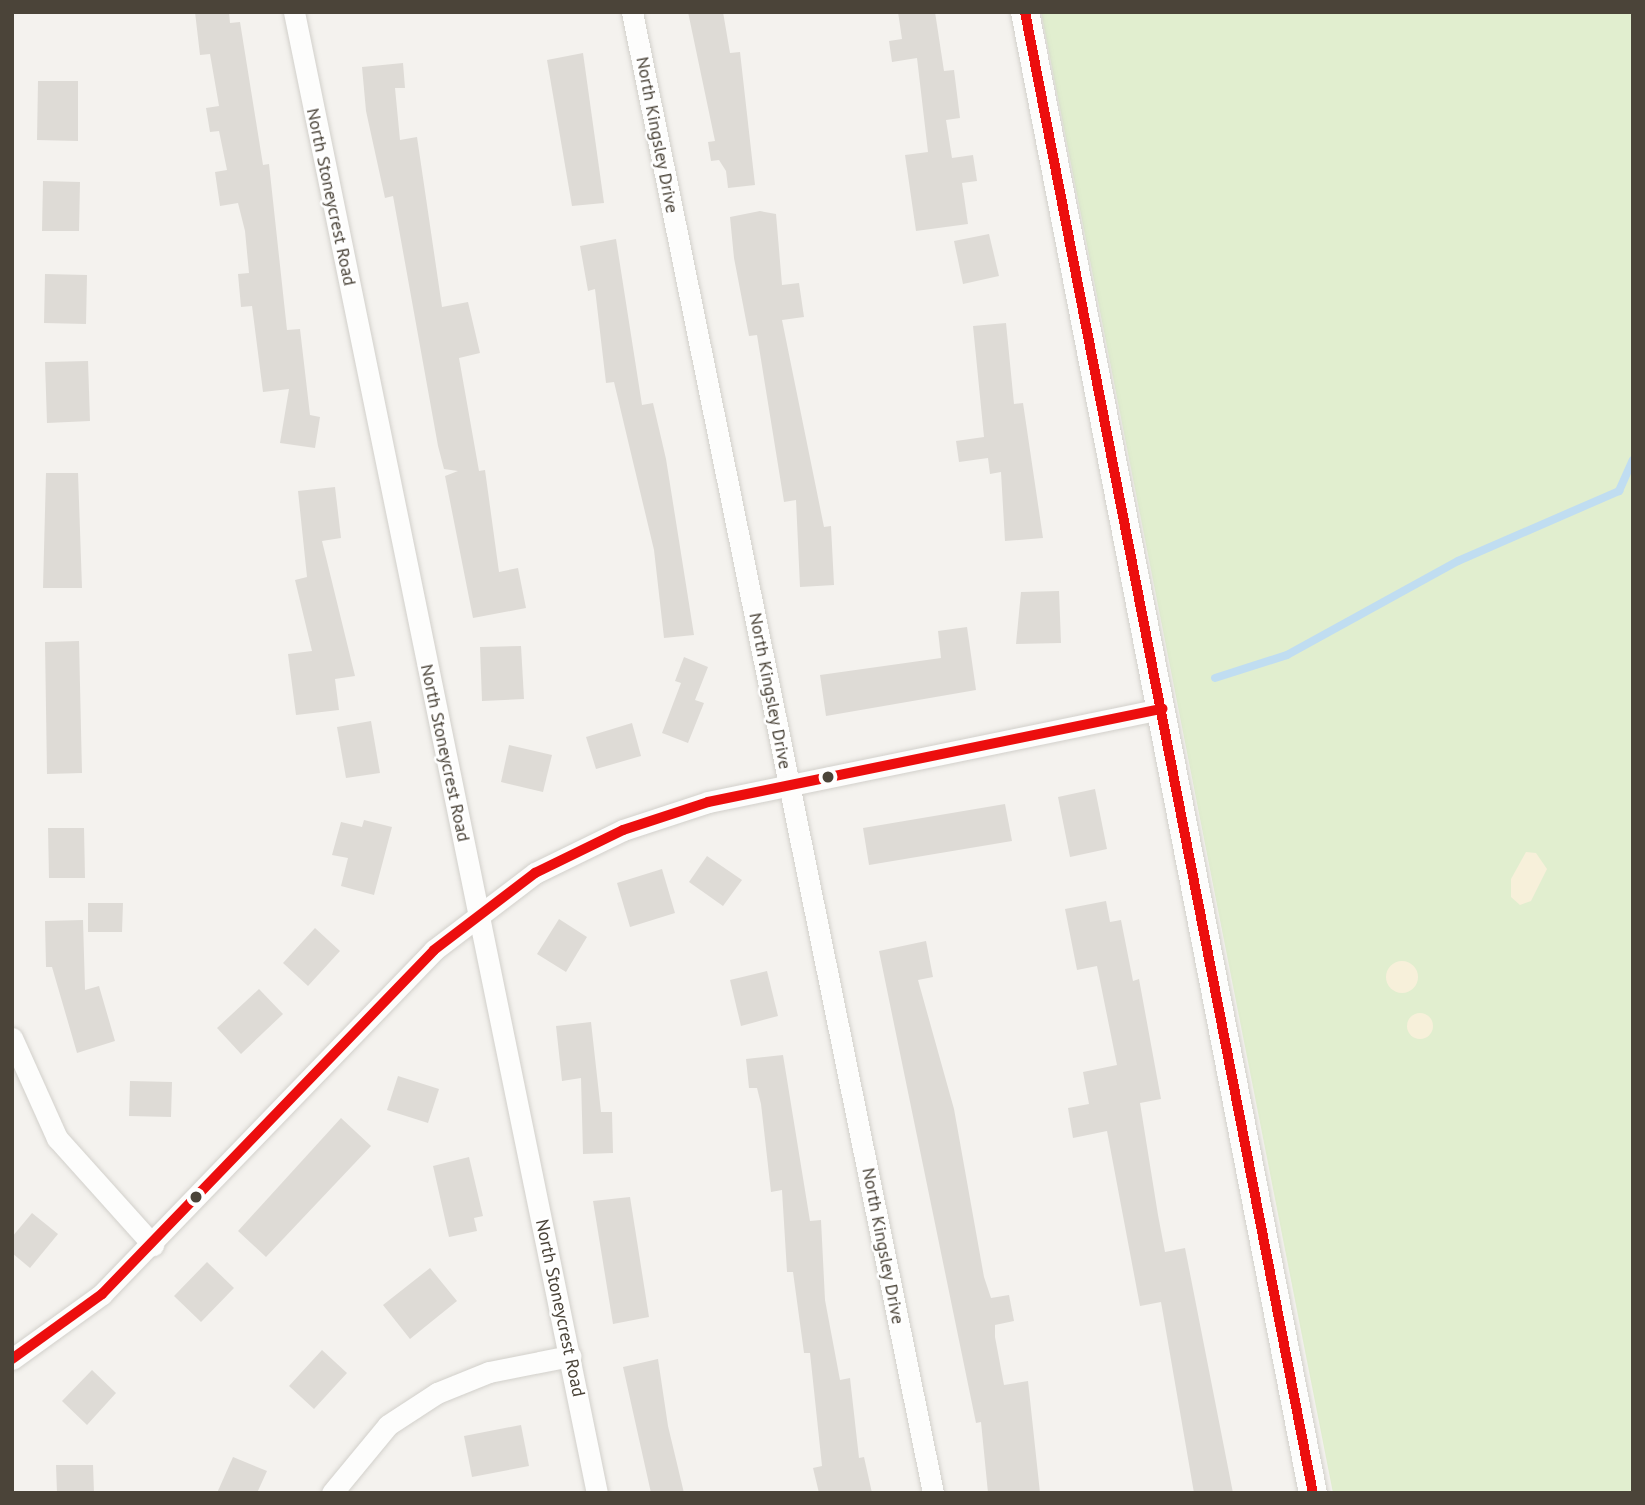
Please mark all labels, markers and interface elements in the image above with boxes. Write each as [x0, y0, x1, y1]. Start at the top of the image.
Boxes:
street label: North Kingsley Drive [631, 55, 683, 215]
street label: North Stoneycrest Road [302, 106, 360, 288]
street label: North Kingsley Drive [744, 611, 796, 771]
street label: North Stoneycrest Road [416, 662, 474, 844]
unlabelled marker [821, 770, 835, 784]
street label: North Kingsley Drive [857, 1166, 909, 1326]
unlabelled marker [189, 1190, 203, 1204]
street label: North Stoneycrest Road [531, 1217, 589, 1399]

